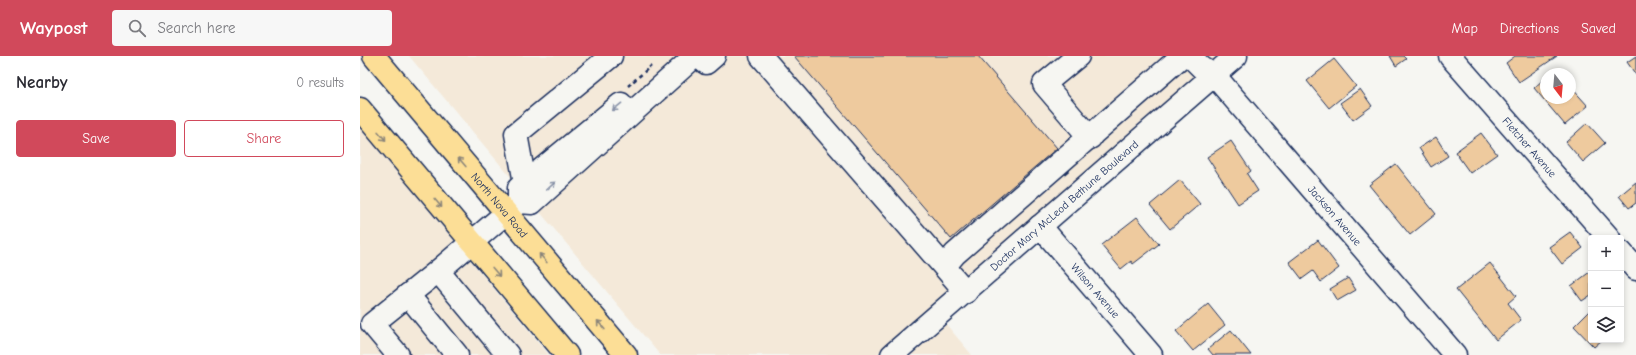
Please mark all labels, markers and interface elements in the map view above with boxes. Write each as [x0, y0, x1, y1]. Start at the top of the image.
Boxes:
search box [112, 10, 392, 46]
text: Waypost [20, 17, 88, 39]
icon: search [126, 17, 148, 39]
text: Search here [158, 19, 236, 37]
text: Map [1451, 20, 1478, 37]
text: Directions [1500, 20, 1559, 37]
text: Saved [1581, 20, 1616, 37]
north arrow [1540, 68, 1576, 104]
text: Nearby [16, 73, 67, 92]
text: 0 results [296, 75, 344, 90]
one-way arrow [611, 103, 622, 112]
street label: Fletcher Avenue [1500, 114, 1560, 180]
button: Save [16, 120, 176, 157]
button: Share [184, 120, 344, 157]
one-way arrow [378, 131, 387, 141]
street label: Doctor Mary McLeod Bethune Boulevard [987, 137, 1141, 273]
one-way arrow [457, 156, 466, 167]
street label: North Nova Road [469, 170, 531, 240]
one-way arrow [546, 181, 556, 191]
street label: Jackson Avenue [1305, 183, 1365, 248]
one-way arrow [434, 198, 443, 209]
map controls [1588, 235, 1624, 343]
button: + [1588, 235, 1624, 271]
one-way arrow [539, 252, 548, 263]
street label: Wilson Avenue [1068, 260, 1123, 321]
one-way arrow [492, 267, 501, 278]
button: − [1588, 271, 1624, 307]
button: layers [1588, 307, 1624, 343]
one-way arrow [596, 320, 605, 331]

